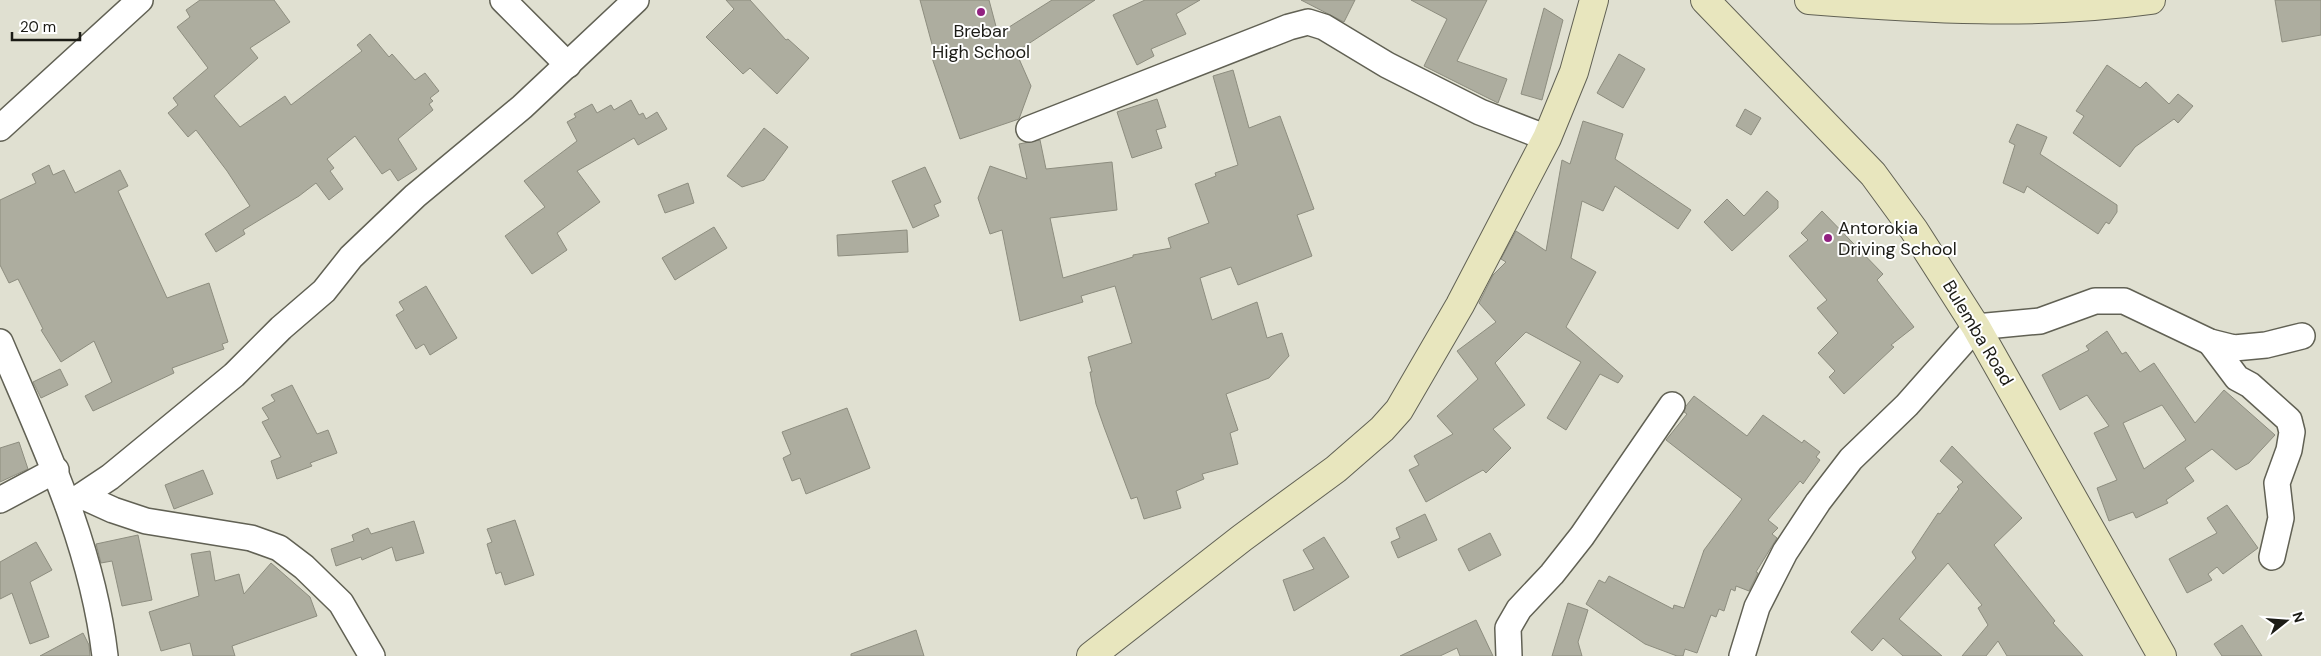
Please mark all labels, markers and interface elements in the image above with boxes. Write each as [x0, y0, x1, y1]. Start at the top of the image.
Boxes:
marker: Brebar High School [975, 6, 987, 18]
scale bar [12, 10, 80, 42]
text: 20 m [20, 17, 56, 37]
place label: Brebar High School [932, 19, 1030, 64]
place label: Antorokia Driving School [1838, 216, 1957, 261]
marker: Antorokia Driving School [1822, 232, 1834, 244]
street label: Bulemba Road [1937, 276, 2019, 390]
north arrow [2261, 596, 2311, 646]
text: N [2288, 610, 2309, 625]

